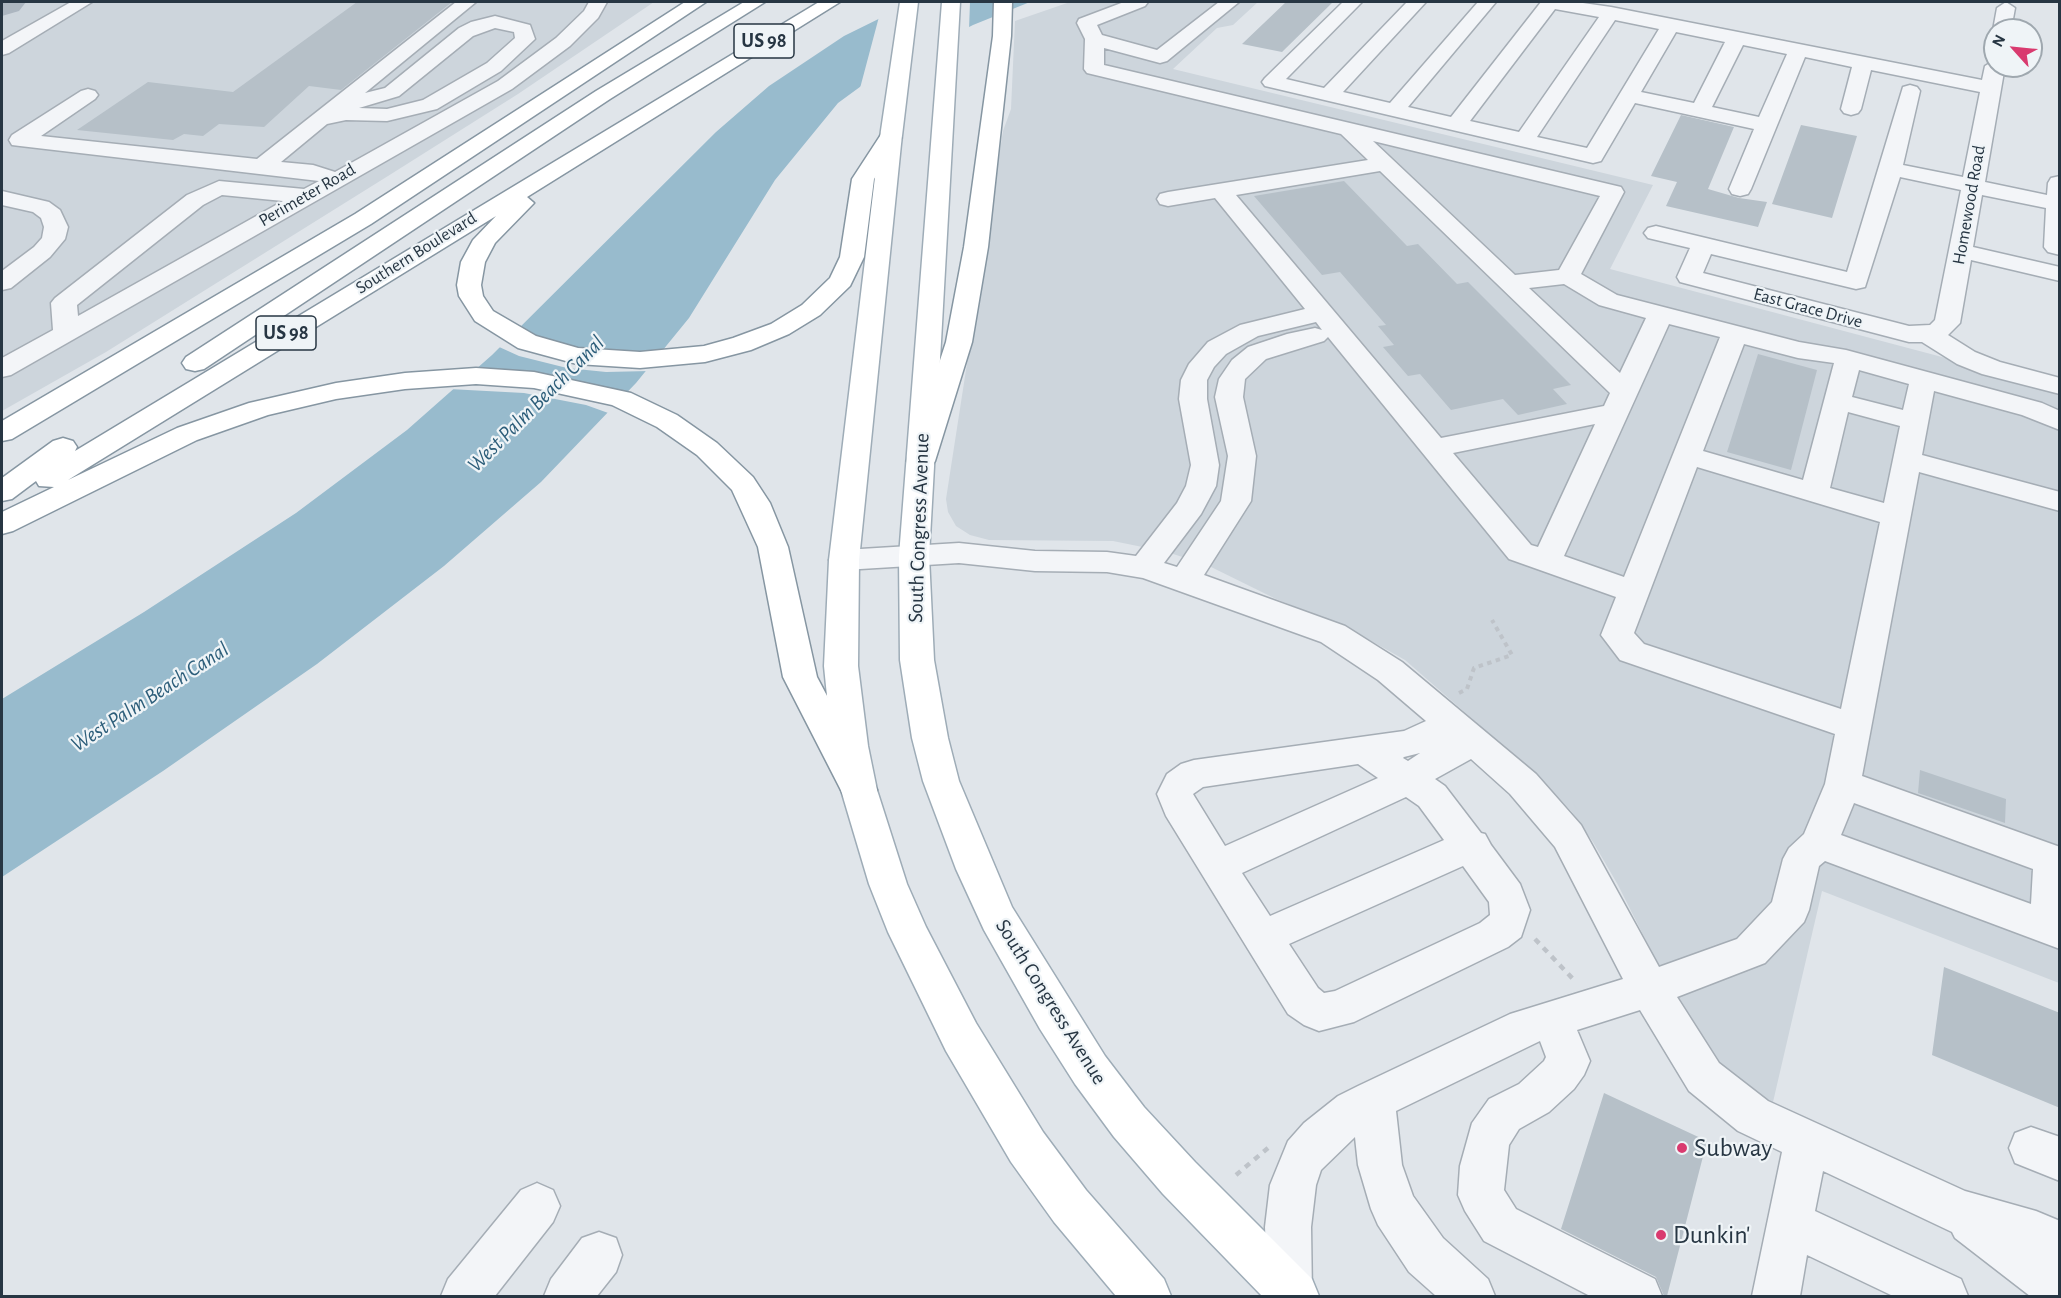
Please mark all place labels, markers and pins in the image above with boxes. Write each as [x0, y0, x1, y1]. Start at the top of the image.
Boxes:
place label: Subway [1694, 1132, 1772, 1164]
marker: Subway [1675, 1141, 1689, 1155]
place label: Dunkin' [1673, 1219, 1750, 1251]
marker: Dunkin' [1654, 1228, 1668, 1242]

